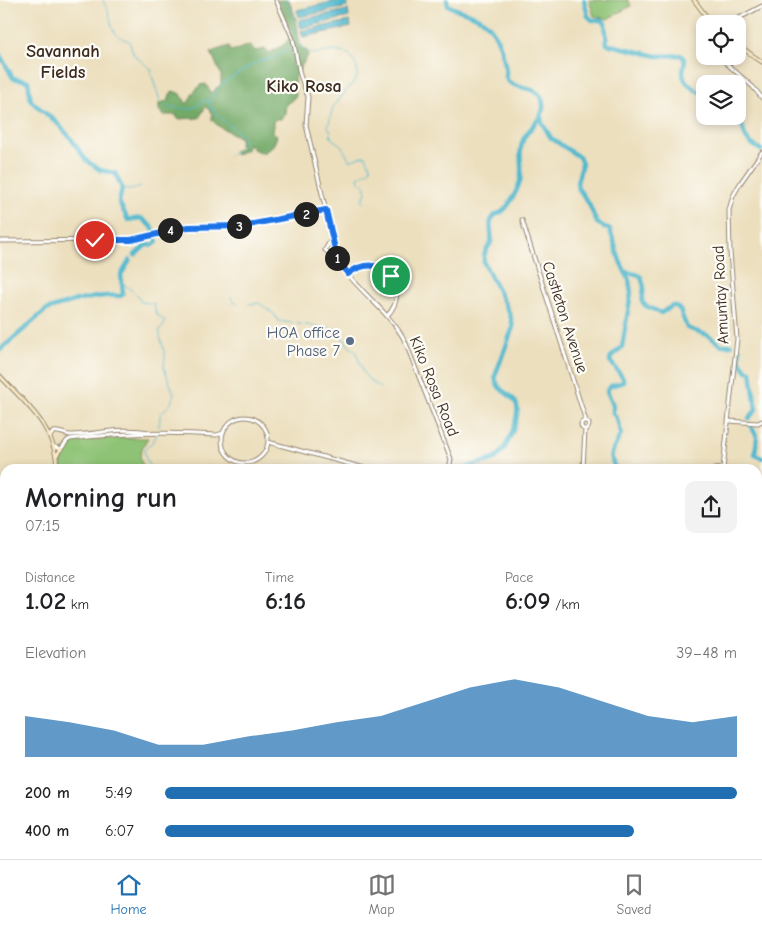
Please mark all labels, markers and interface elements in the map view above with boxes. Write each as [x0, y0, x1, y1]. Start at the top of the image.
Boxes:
map controls [696, 15, 746, 125]
button: locate [696, 15, 746, 65]
district label: Savannah Fields [26, 41, 100, 83]
button: layers [696, 75, 746, 125]
district label: Kiko Rosa [266, 76, 342, 97]
pin: 2 [294, 202, 318, 226]
text: 2 [303, 206, 310, 223]
pin: 3 [226, 214, 252, 238]
pin: 4 [158, 218, 182, 242]
text: 3 [236, 218, 243, 235]
pin [74, 219, 116, 261]
text: 4 [167, 222, 174, 239]
icon: check [81, 226, 109, 254]
street label: Amuntay Road [709, 245, 733, 345]
pin: 1 [324, 246, 350, 270]
text: 1 [335, 250, 340, 267]
pin [370, 255, 412, 297]
street label: Castleton Avenue [539, 259, 592, 375]
icon: arrive [377, 262, 405, 290]
place label: HOA office Phase 7 [267, 324, 340, 360]
street label: Kiko Rosa Road [406, 334, 462, 439]
marker: HOA office Phase 7 [344, 335, 356, 347]
button: share [685, 481, 737, 533]
text: Morning run [25, 482, 177, 514]
text: 07:15 [25, 517, 60, 535]
text: Distance [25, 569, 75, 586]
text: Time [265, 569, 294, 586]
text: Pace [505, 569, 533, 586]
text: 1.02 [25, 586, 66, 615]
text: 6:16 [265, 586, 306, 615]
text: 6:09 [505, 586, 551, 615]
text: km [66, 596, 89, 613]
text: /km [551, 596, 580, 613]
text: Elevation [25, 644, 86, 662]
text: 39–48 m [676, 644, 737, 662]
text: 200 m [25, 784, 70, 802]
text: 5:49 [105, 784, 133, 802]
text: 400 m [25, 822, 69, 840]
text: 6:07 [105, 822, 134, 840]
tab: Home [110, 871, 147, 918]
tab: Map [368, 871, 396, 918]
tab: Saved [617, 871, 652, 918]

